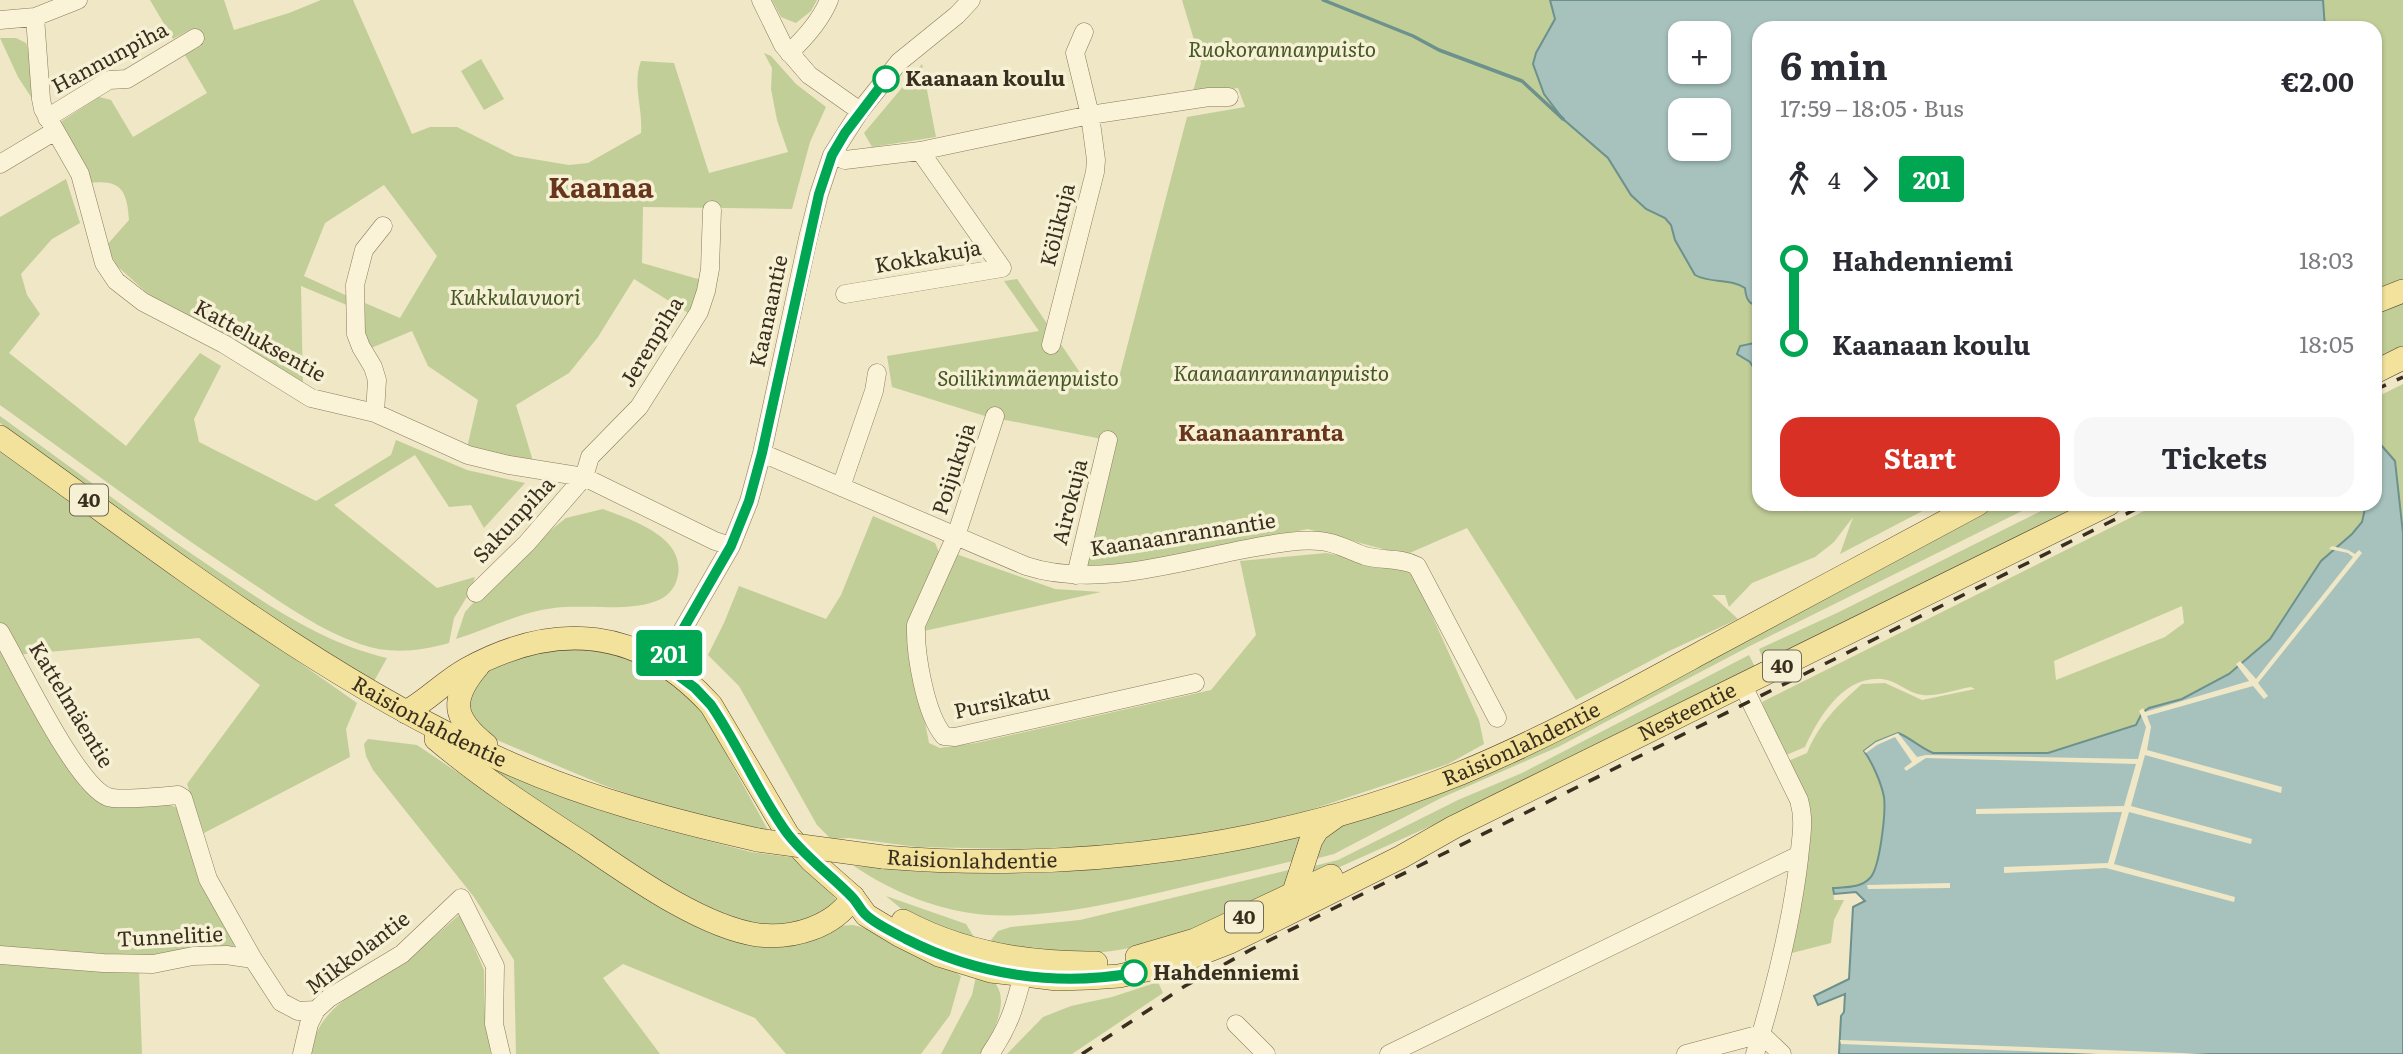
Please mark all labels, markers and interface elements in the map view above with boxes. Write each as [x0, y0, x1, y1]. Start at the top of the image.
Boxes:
street label: Hannunpiha [45, 12, 173, 100]
map controls [1668, 21, 1731, 161]
button: + [1668, 21, 1731, 84]
park label: Ruokorannanpuisto [1188, 32, 1376, 63]
text: 6 min [1780, 35, 1888, 92]
place label: Kaanaan koulu [905, 61, 1065, 92]
text: €2.00 [2281, 61, 2354, 100]
marker: Kaanaan koulu [873, 66, 899, 92]
text: 17:59 – 18:05 · Bus [1780, 90, 1964, 124]
button: − [1668, 98, 1731, 161]
icon: walk [1780, 160, 1818, 198]
icon: forward [1851, 160, 1889, 198]
text: 201 [1913, 161, 1950, 196]
text: 4 [1828, 162, 1841, 196]
district label: Kaanaa [548, 165, 655, 207]
street label: Kölikuja [1030, 179, 1081, 269]
street label: Kokkakuja [872, 230, 984, 279]
text: Hahdenniemi [1832, 240, 2013, 279]
text: 18:03 [2299, 242, 2354, 276]
street label: Kaanaantie [740, 251, 794, 369]
park label: Kukkulavuori [450, 280, 581, 311]
street label: Jerenpiha [611, 289, 689, 392]
street label: Katteluksentie [190, 290, 333, 388]
text: Kaanaan koulu [1832, 324, 2030, 363]
text: 18:05 [2299, 326, 2354, 360]
park label: Kaanaanrannanpuisto [1173, 356, 1389, 387]
park label: Soilikinmäenpuisto [937, 361, 1119, 392]
district label: Kaanaanranta [1178, 414, 1345, 448]
button: Start [1780, 417, 2060, 497]
button: Tickets [2074, 417, 2354, 497]
street label: Poijukuja [922, 418, 981, 518]
street label: Airokuja [1042, 455, 1093, 548]
street label: Sakunpiha [464, 468, 561, 569]
road number: 40 [70, 485, 108, 516]
street label: Kaanaanrannantie [1088, 503, 1278, 562]
line badge: 201 [629, 630, 709, 676]
street label: Kattelmäentie [23, 635, 123, 773]
text: 201 [650, 635, 688, 670]
road number: 40 [1763, 650, 1801, 681]
street label: Raisionlahdentie [347, 666, 513, 773]
street label: Nesteentie [1632, 672, 1741, 747]
street label: Pursikatu [951, 674, 1052, 725]
street label: Raisionlahdentie [1437, 692, 1605, 792]
street label: Raisionlahdentie [886, 839, 1058, 875]
street label: Mikkolantie [298, 902, 415, 1000]
road number: 40 [1225, 902, 1263, 932]
street label: Tunnelitie [116, 916, 224, 953]
place label: Hahdenniemi [1153, 955, 1300, 986]
marker: Hahdenniemi [1121, 960, 1147, 986]

